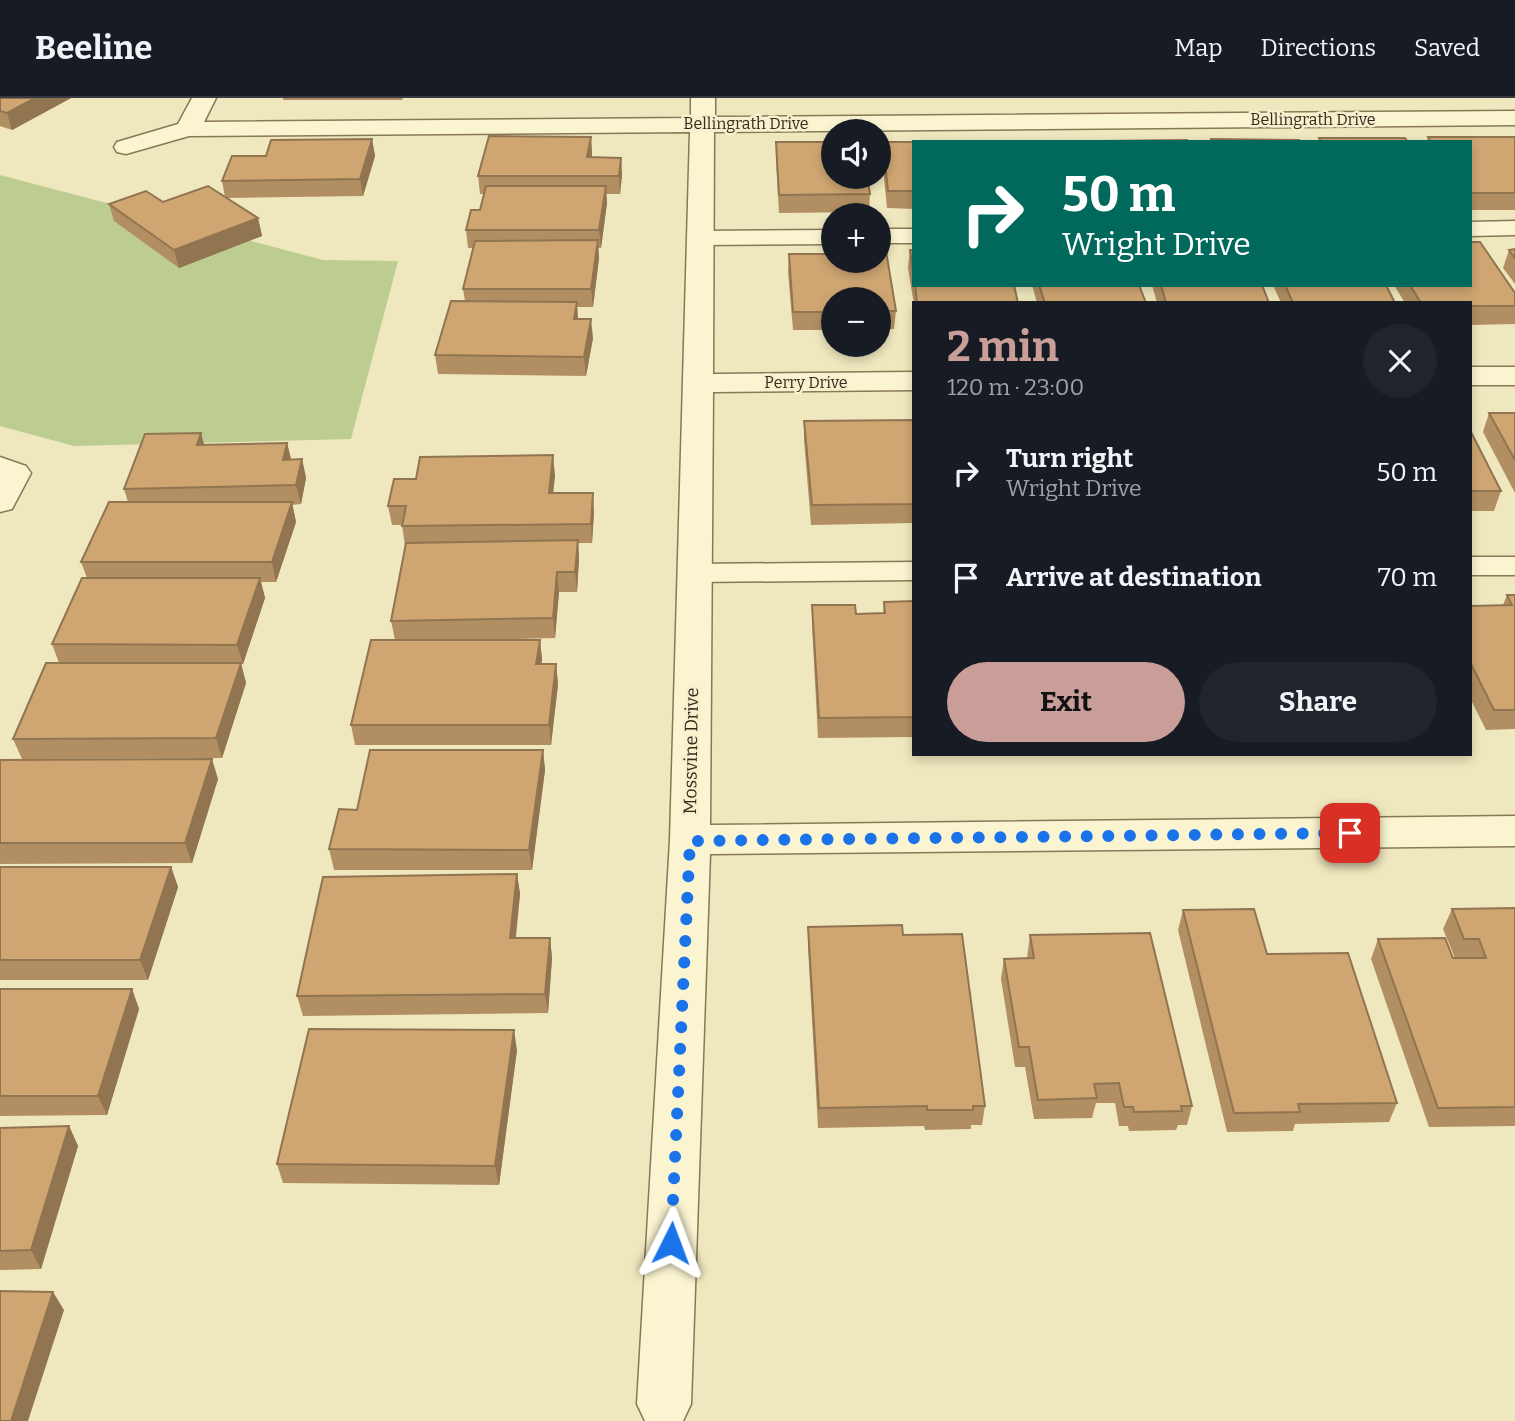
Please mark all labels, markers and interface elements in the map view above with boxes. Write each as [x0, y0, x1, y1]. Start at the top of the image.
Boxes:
text: Beeline [35, 28, 152, 68]
text: Map [1174, 34, 1223, 62]
text: Directions [1261, 34, 1376, 62]
text: Saved [1414, 34, 1480, 62]
street label: Bellingrath Drive [1250, 110, 1376, 129]
street label: Bellingrath Drive [683, 114, 809, 133]
map controls [821, 119, 891, 357]
button: sound [821, 119, 891, 189]
text: 50 m [1062, 165, 1175, 224]
icon: right [947, 168, 1038, 259]
button: + [821, 203, 891, 273]
text: Wright Drive [1062, 225, 1251, 263]
button: − [821, 287, 891, 357]
text: 2 min [947, 322, 1059, 372]
button: close [1363, 324, 1437, 398]
street label: Perry Drive [764, 373, 848, 392]
text: 120 m · 23:00 [947, 373, 1084, 401]
text: Turn right [1006, 443, 1133, 474]
icon: right [947, 454, 985, 492]
text: 50 m [1376, 457, 1437, 488]
text: Wright Drive [1006, 474, 1142, 502]
icon: arrive [947, 559, 985, 597]
text: Arrive at destination [1006, 562, 1261, 593]
text: 70 m [1378, 562, 1437, 593]
button: Exit [947, 662, 1185, 742]
button: Share [1199, 662, 1437, 742]
street label: Mossvine Drive [679, 687, 703, 815]
pin [1320, 803, 1380, 863]
icon: arrive [1331, 814, 1369, 852]
position arrow [634, 1206, 708, 1280]

